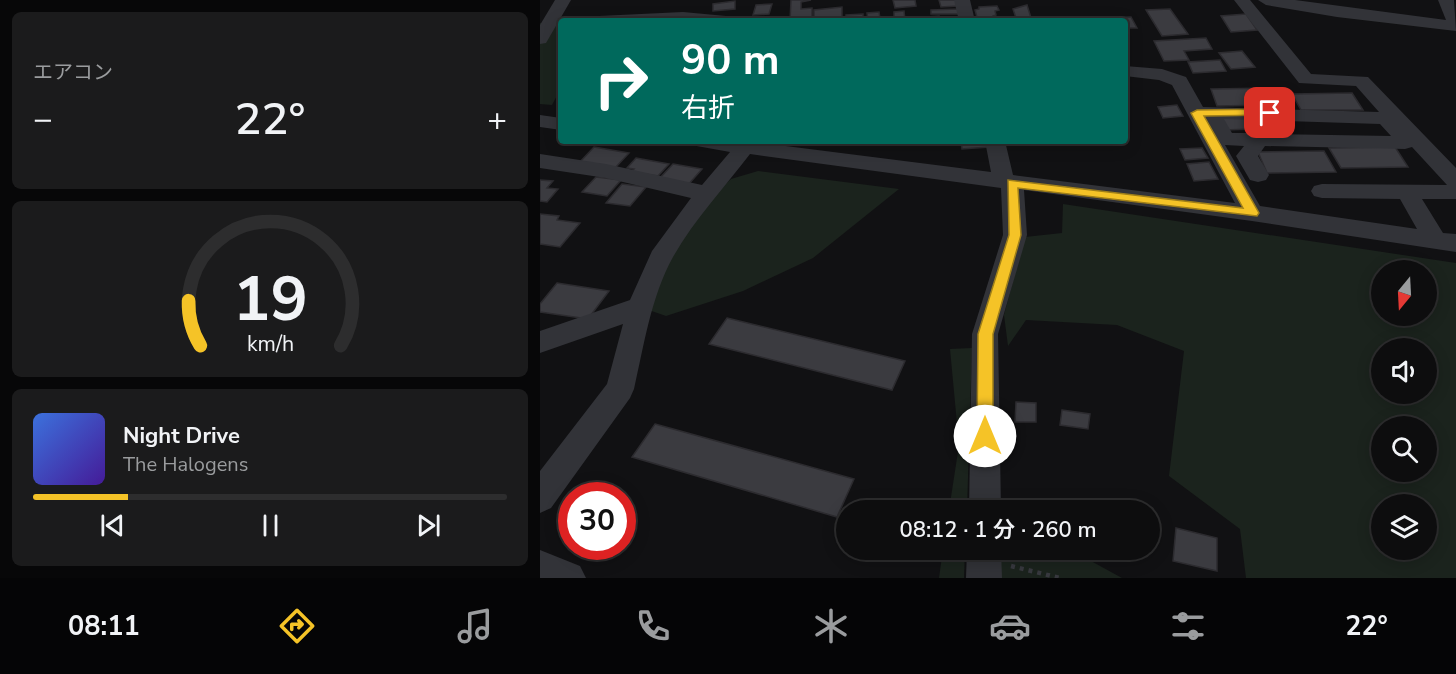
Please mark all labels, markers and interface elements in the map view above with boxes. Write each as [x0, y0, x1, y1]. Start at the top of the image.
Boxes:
text: 90 m [681, 32, 780, 89]
icon: right [582, 42, 660, 120]
text: エアコン [33, 59, 113, 86]
pin [1244, 87, 1295, 138]
text: 22° [235, 89, 305, 150]
text: 右折 [681, 90, 735, 127]
icon: arrive [1253, 96, 1286, 129]
text: − [33, 97, 53, 142]
text: + [487, 97, 507, 142]
text: 19 [233, 257, 307, 342]
north arrow [1371, 260, 1437, 326]
map controls [1371, 260, 1437, 560]
text: km/h [246, 329, 294, 359]
button: sound [1371, 338, 1437, 404]
position arrow [953, 404, 1017, 468]
button: search [1371, 416, 1437, 482]
text: Night Drive [123, 421, 240, 451]
text: The Halogens [123, 451, 248, 478]
speed limit sign: 30 [558, 482, 636, 560]
button: layers [1371, 494, 1437, 560]
icon: previous [96, 509, 129, 542]
icon: pause [254, 509, 287, 542]
icon: next [412, 509, 445, 542]
text: 08:12 · 1 分 · 260 m [899, 515, 1097, 545]
icon: directions [276, 605, 318, 647]
icon: music [454, 605, 496, 647]
icon: phone [632, 605, 674, 647]
icon: climate [810, 605, 852, 647]
icon: car [989, 605, 1031, 647]
icon: filters [1167, 605, 1209, 647]
text: 08:11 [68, 608, 140, 645]
text: 22° [1345, 608, 1388, 645]

